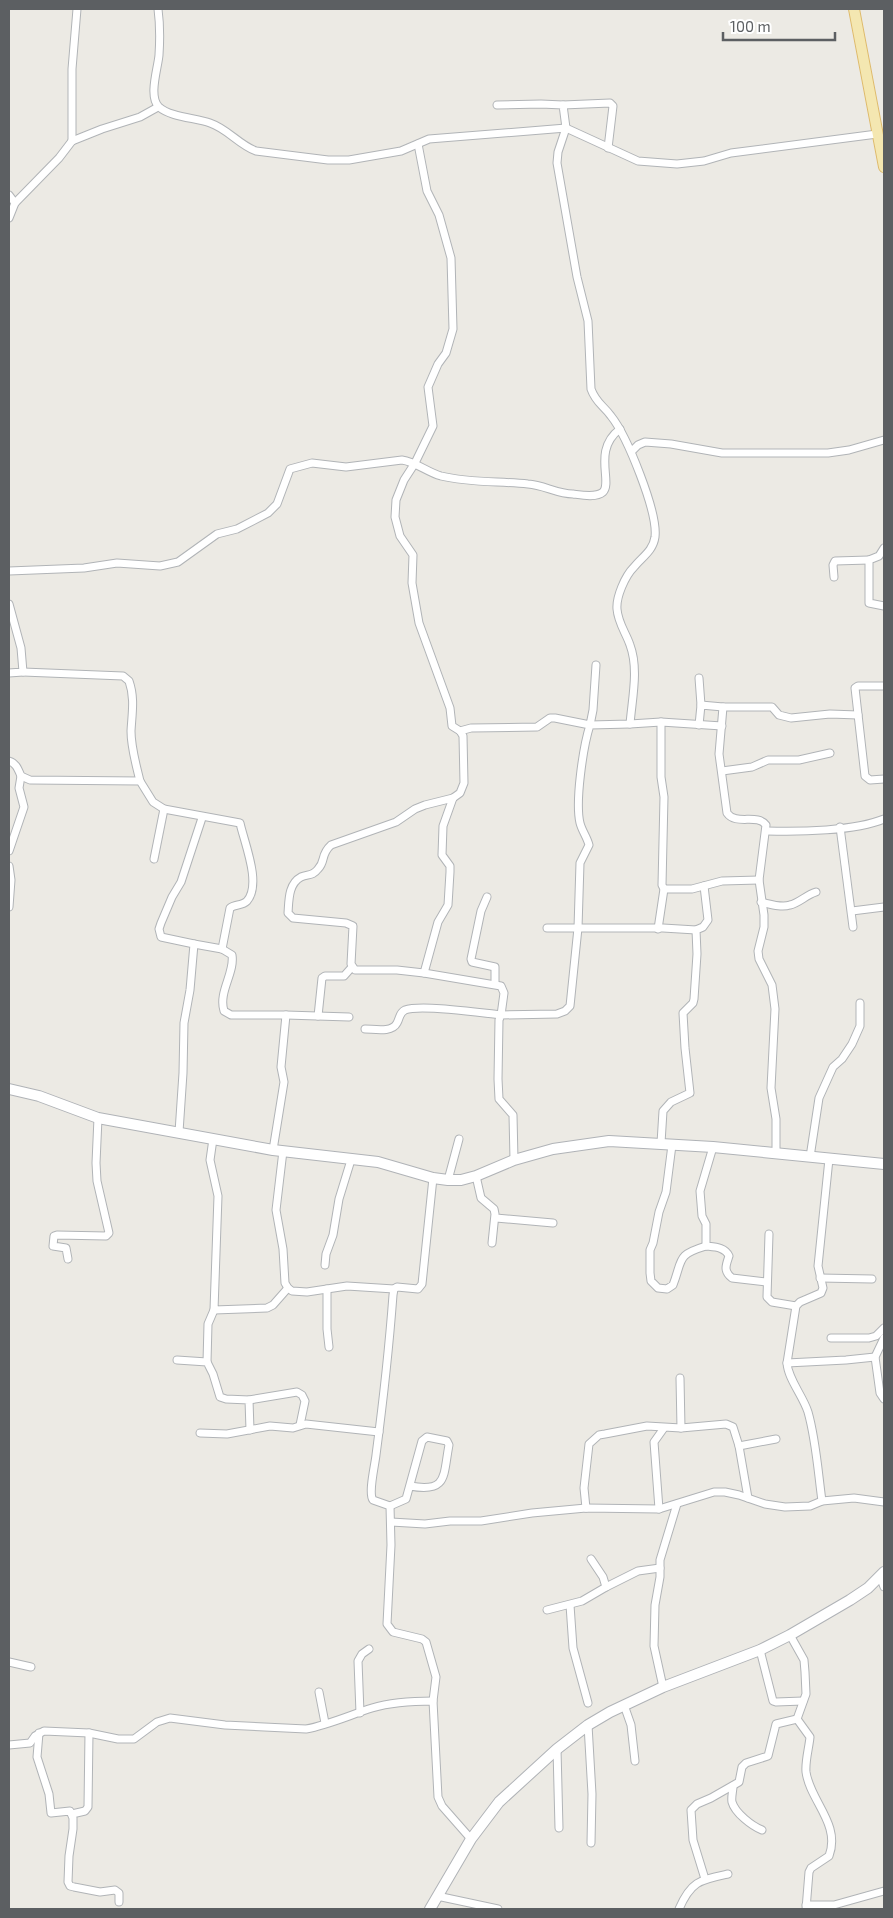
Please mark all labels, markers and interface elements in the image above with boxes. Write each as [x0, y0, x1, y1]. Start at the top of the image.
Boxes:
scale bar [723, 10, 836, 42]
text: 100 m [730, 17, 771, 35]

